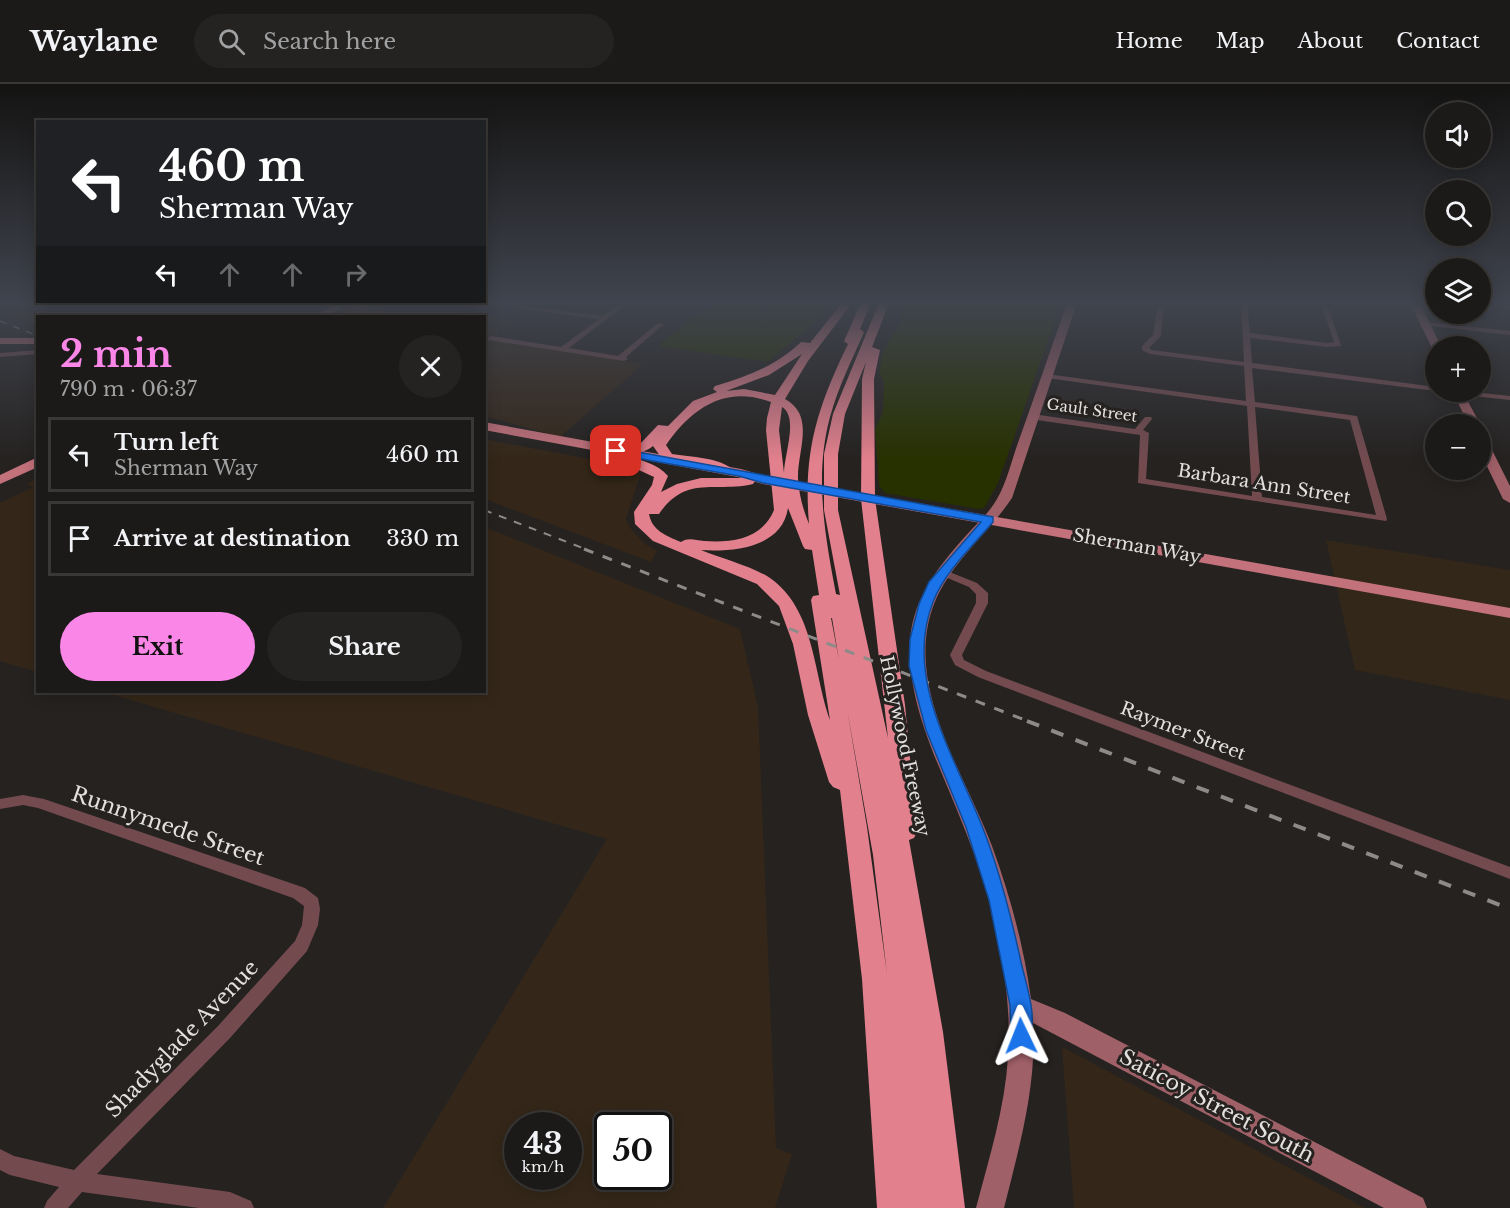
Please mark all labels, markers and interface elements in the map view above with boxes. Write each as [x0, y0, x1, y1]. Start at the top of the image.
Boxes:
search box [194, 14, 614, 68]
text: Waylane [30, 24, 158, 59]
icon: search [215, 25, 248, 58]
text: Search here [263, 28, 396, 55]
text: Home [1116, 28, 1183, 54]
text: Map [1216, 28, 1264, 54]
text: About [1297, 28, 1363, 54]
text: Contact [1396, 28, 1480, 54]
map controls [1425, 102, 1491, 480]
button: sound [1425, 102, 1491, 168]
text: 460 m [159, 140, 305, 192]
icon: left [60, 144, 138, 222]
button: search [1425, 180, 1491, 246]
text: Sherman Way [159, 192, 354, 225]
icon: left [150, 258, 183, 291]
icon: ahead [213, 258, 246, 291]
icon: ahead [276, 258, 309, 291]
icon: right [339, 258, 372, 291]
button: layers [1425, 258, 1491, 324]
text: 2 min [60, 332, 172, 377]
button: close [399, 335, 462, 398]
button: + [1425, 336, 1491, 402]
text: 790 m · 06:37 [60, 377, 197, 401]
street label: Gault Street [1045, 394, 1139, 426]
button: − [1425, 414, 1491, 480]
pin [590, 425, 641, 476]
text: Turn left [114, 429, 219, 456]
icon: arrive [599, 434, 632, 467]
icon: left [63, 438, 96, 471]
text: 460 m [386, 441, 459, 468]
text: Sherman Way [114, 456, 258, 480]
street label: Barbara Ann Street [1176, 459, 1352, 509]
icon: arrive [63, 522, 96, 555]
street label: Sherman Way [1071, 524, 1203, 568]
text: Arrive at destination [114, 525, 351, 552]
text: 330 m [386, 525, 459, 552]
button: Exit [60, 612, 255, 681]
button: Share [267, 612, 462, 681]
street label: Hollywood Freeway [875, 654, 935, 839]
street label: Raymer Street [1117, 697, 1249, 765]
street label: Runnymede Street [68, 781, 268, 871]
street label: Shadyglade Avenue [100, 955, 264, 1123]
position arrow [989, 1004, 1053, 1068]
street label: Saticoy Street South [1115, 1044, 1319, 1168]
speed limit sign: 50 [594, 1112, 672, 1190]
text: 43 [523, 1125, 563, 1162]
text: km/h [522, 1157, 564, 1176]

